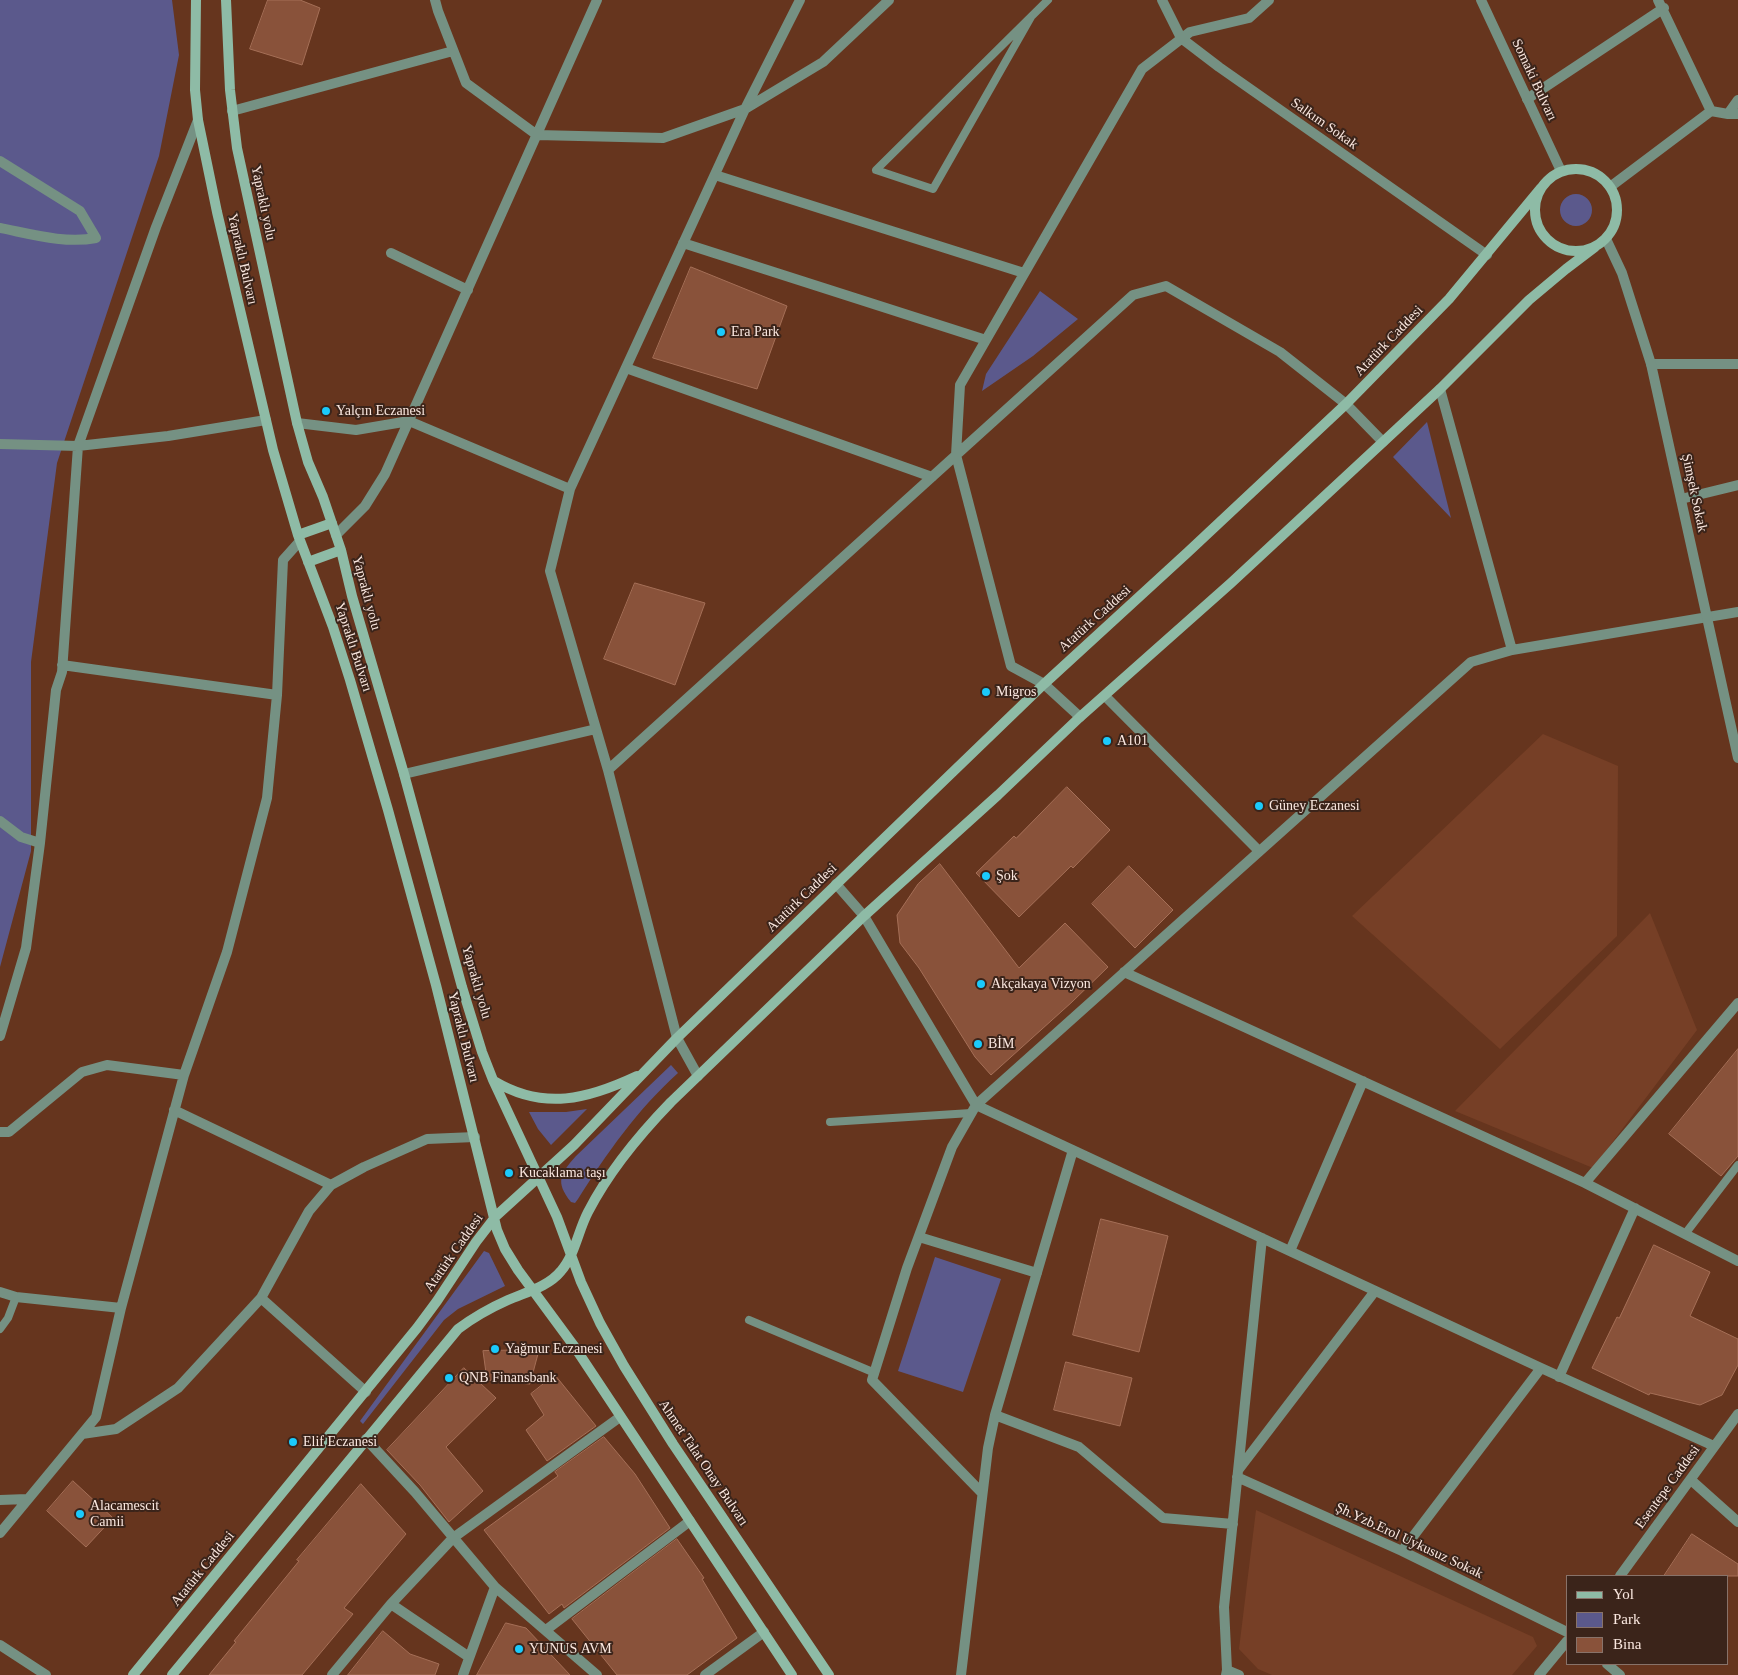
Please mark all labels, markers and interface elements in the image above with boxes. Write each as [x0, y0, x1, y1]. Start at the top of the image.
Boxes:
street label: Somaki Bulvarı [1508, 36, 1560, 124]
street label: Salkım Sokak [1287, 95, 1361, 153]
street label: Yapraklı yolu [247, 164, 279, 242]
street label: Yapraklı Bulvarı [223, 212, 261, 306]
street label: Atatürk Caddesi [1351, 302, 1427, 380]
place label: Era Park [731, 324, 780, 340]
marker: Era Park [715, 326, 727, 338]
place label: Yalçın Eczanesi [336, 403, 425, 419]
marker: Yalçın Eczanesi [320, 405, 332, 417]
street label: Şimşek Sokak [1677, 452, 1711, 534]
street label: Yapraklı yolu [348, 554, 384, 632]
street label: Atatürk Caddesi [1055, 582, 1135, 656]
street label: Yapraklı Bulvarı [331, 600, 375, 694]
place label: Migros [996, 684, 1036, 700]
marker: Migros [980, 686, 992, 698]
place label: A101 [1117, 733, 1148, 749]
marker: A101 [1101, 735, 1113, 747]
place label: Güney Eczanesi [1269, 798, 1360, 814]
marker: Güney Eczanesi [1253, 800, 1265, 812]
street label: Atatürk Caddesi [763, 860, 841, 936]
place label: Şok [996, 868, 1018, 884]
marker: Şok [980, 870, 992, 882]
street label: Yapraklı yolu [457, 943, 495, 1021]
place label: Akçakaya Vizyon [991, 976, 1091, 992]
marker: Akçakaya Vizyon [975, 978, 987, 990]
street label: Yapraklı Bulvarı [444, 990, 482, 1084]
place label: BİM [988, 1036, 1014, 1052]
marker: BİM [972, 1038, 984, 1050]
place label: Kucaklama taşı [519, 1165, 606, 1181]
marker: Kucaklama taşı [503, 1167, 515, 1179]
street label: Atatürk Caddesi [421, 1211, 487, 1295]
place label: Yağmur Eczanesi [505, 1341, 603, 1357]
marker: Yağmur Eczanesi [489, 1343, 501, 1355]
place label: QNB Finansbank [459, 1370, 557, 1386]
marker: QNB Finansbank [443, 1372, 455, 1384]
street label: Ahmet Talat Onay Bulvarı [654, 1397, 752, 1529]
place label: Elif Eczanesi [303, 1434, 377, 1450]
marker: Elif Eczanesi [287, 1436, 299, 1448]
street label: Esentepe Caddesi [1632, 1442, 1704, 1532]
place label: Alacamescit Camii [90, 1498, 159, 1530]
street label: Şh.Yzb.Erol Uykusuz Sokak [1332, 1499, 1486, 1583]
marker: Alacamescit Camii [74, 1508, 86, 1520]
street label: Atatürk Caddesi [168, 1528, 238, 1610]
legend [1566, 1575, 1728, 1665]
text: Yol [1613, 1586, 1634, 1602]
text: Park [1613, 1611, 1641, 1627]
text: Bina [1613, 1636, 1641, 1652]
place label: YUNUS AVM [529, 1641, 612, 1657]
marker: YUNUS AVM [513, 1643, 525, 1655]

